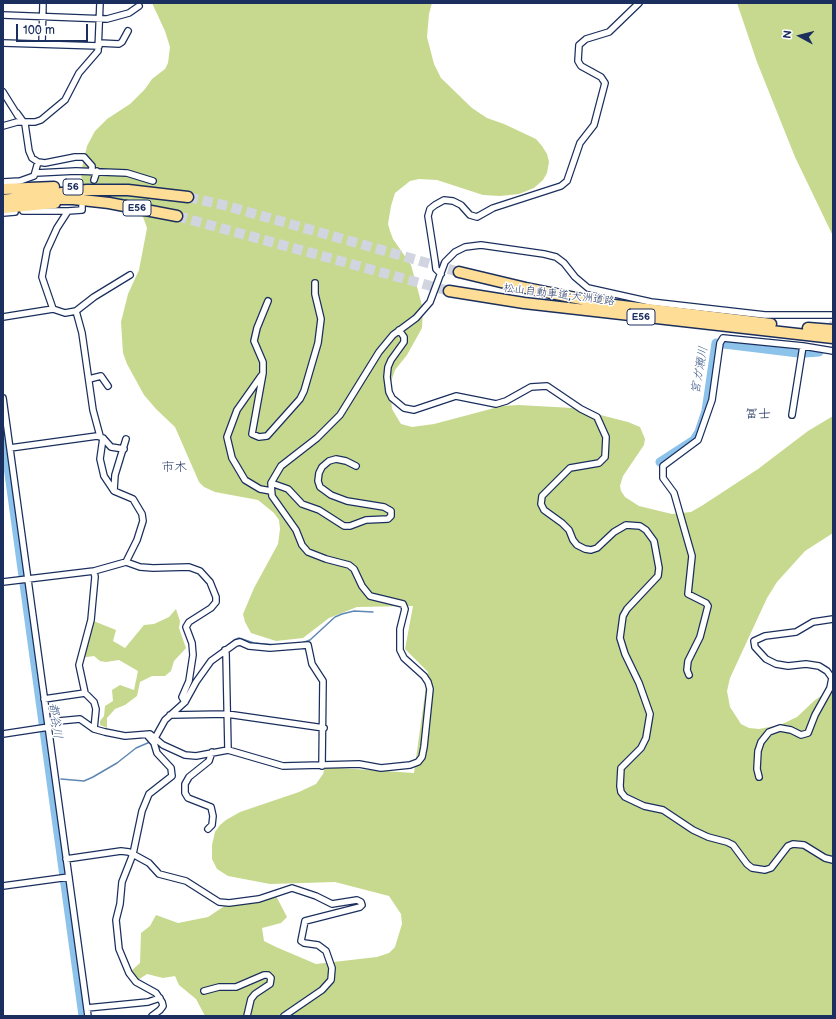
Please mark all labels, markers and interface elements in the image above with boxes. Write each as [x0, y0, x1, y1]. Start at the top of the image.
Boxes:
scale bar [18, 16, 90, 42]
north arrow [780, 16, 820, 56]
text: 100 m [23, 23, 55, 38]
text: N [781, 30, 795, 39]
road number: 56 [63, 179, 83, 195]
road number: E56 [123, 200, 151, 216]
street label: 松山自動車道;大洲道路 [502, 282, 616, 308]
road number: E56 [627, 309, 655, 325]
water label: 宮ガ瀬川 [689, 345, 711, 395]
district label: 冨士 [745, 407, 771, 423]
district label: 市木 [161, 460, 187, 476]
water label: 都谷川 [45, 702, 65, 740]

